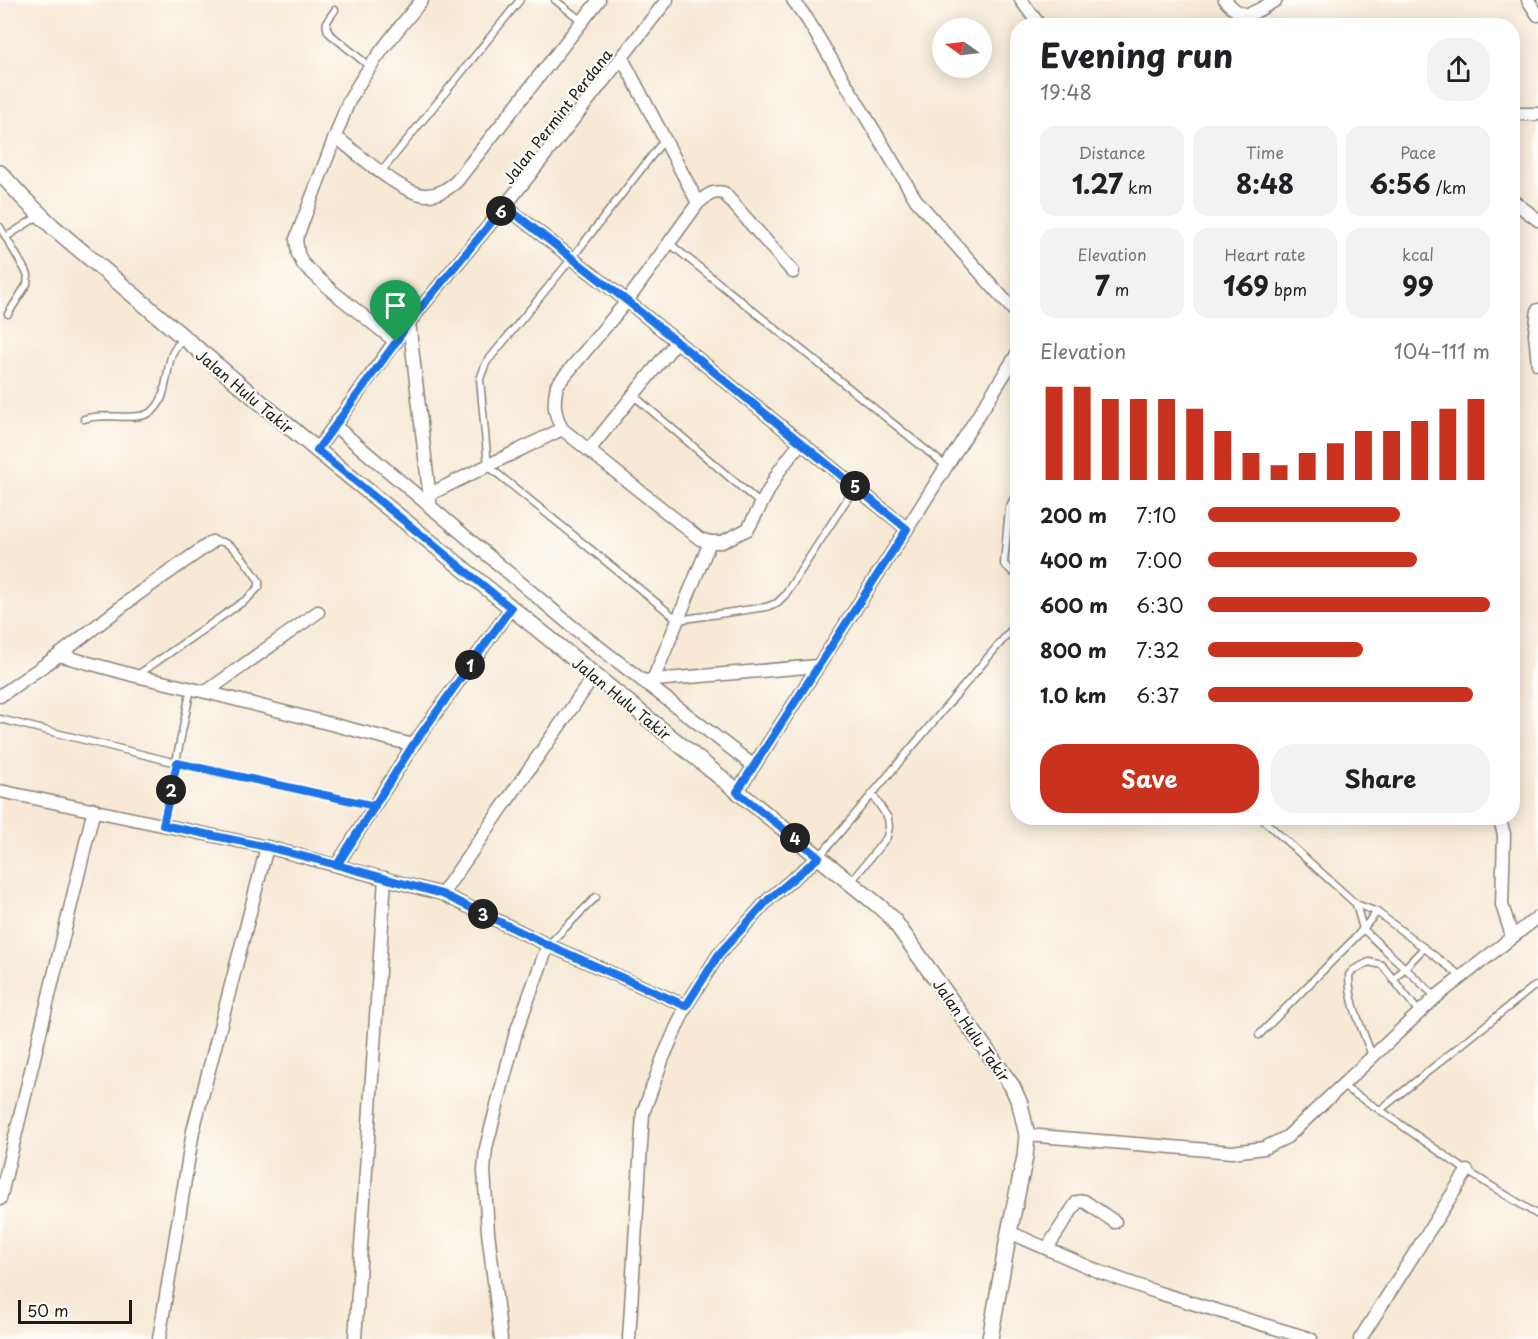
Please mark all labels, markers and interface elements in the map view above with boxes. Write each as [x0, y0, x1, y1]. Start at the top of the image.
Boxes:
north arrow [932, 18, 992, 78]
map controls [932, 18, 992, 78]
text: Evening run [1040, 29, 1233, 79]
button: share [1427, 38, 1490, 101]
street label: Jalan Permint Perdana [497, 43, 618, 189]
text: 19:48 [1040, 77, 1092, 107]
text: Distance [1078, 140, 1146, 164]
text: Time [1246, 140, 1284, 164]
text: Pace [1400, 140, 1436, 164]
text: 1.27 [1072, 164, 1123, 203]
text: 8:48 [1236, 164, 1294, 203]
text: 6:56 [1370, 164, 1430, 203]
text: km [1123, 175, 1152, 199]
text: /km [1430, 175, 1466, 199]
pin: 6 [486, 196, 516, 226]
text: 6 [495, 199, 507, 223]
text: Elevation [1077, 242, 1147, 266]
text: Heart rate [1225, 242, 1305, 266]
text: kcal [1402, 242, 1434, 266]
text: 7 [1095, 266, 1110, 305]
text: 169 [1223, 266, 1269, 305]
text: 99 [1402, 266, 1434, 305]
text: m [1110, 277, 1129, 301]
text: bpm [1269, 277, 1307, 301]
pin [370, 280, 421, 342]
icon: arrive [379, 289, 412, 322]
text: Elevation [1040, 336, 1126, 366]
text: 104–111 m [1394, 336, 1490, 366]
street label: Jalan Hulu Takir [191, 343, 299, 439]
pin: 5 [840, 471, 870, 501]
text: 5 [850, 474, 860, 498]
text: 200 m [1040, 500, 1107, 530]
text: 7:10 [1136, 500, 1176, 530]
text: 400 m [1040, 545, 1108, 575]
text: 7:00 [1136, 545, 1182, 575]
text: 600 m [1040, 590, 1108, 620]
text: 6:30 [1136, 590, 1184, 620]
text: 800 m [1040, 635, 1107, 665]
text: 7:32 [1136, 635, 1180, 665]
pin: 1 [455, 650, 485, 680]
street label: Jalan Hulu Takir [568, 651, 676, 745]
text: 1 [466, 653, 474, 677]
text: 1.0 km [1040, 680, 1107, 710]
text: 6:37 [1136, 680, 1179, 710]
button: Save [1040, 744, 1259, 813]
button: Share [1271, 744, 1490, 813]
pin: 2 [156, 775, 186, 805]
text: 2 [165, 778, 177, 802]
pin: 4 [780, 823, 810, 853]
text: 4 [790, 826, 800, 850]
pin: 3 [468, 899, 498, 929]
text: 3 [478, 902, 488, 926]
street label: Jalan Hulu Takir [928, 974, 1016, 1086]
scale bar [18, 1297, 132, 1324]
text: 50 m [27, 1298, 68, 1322]

